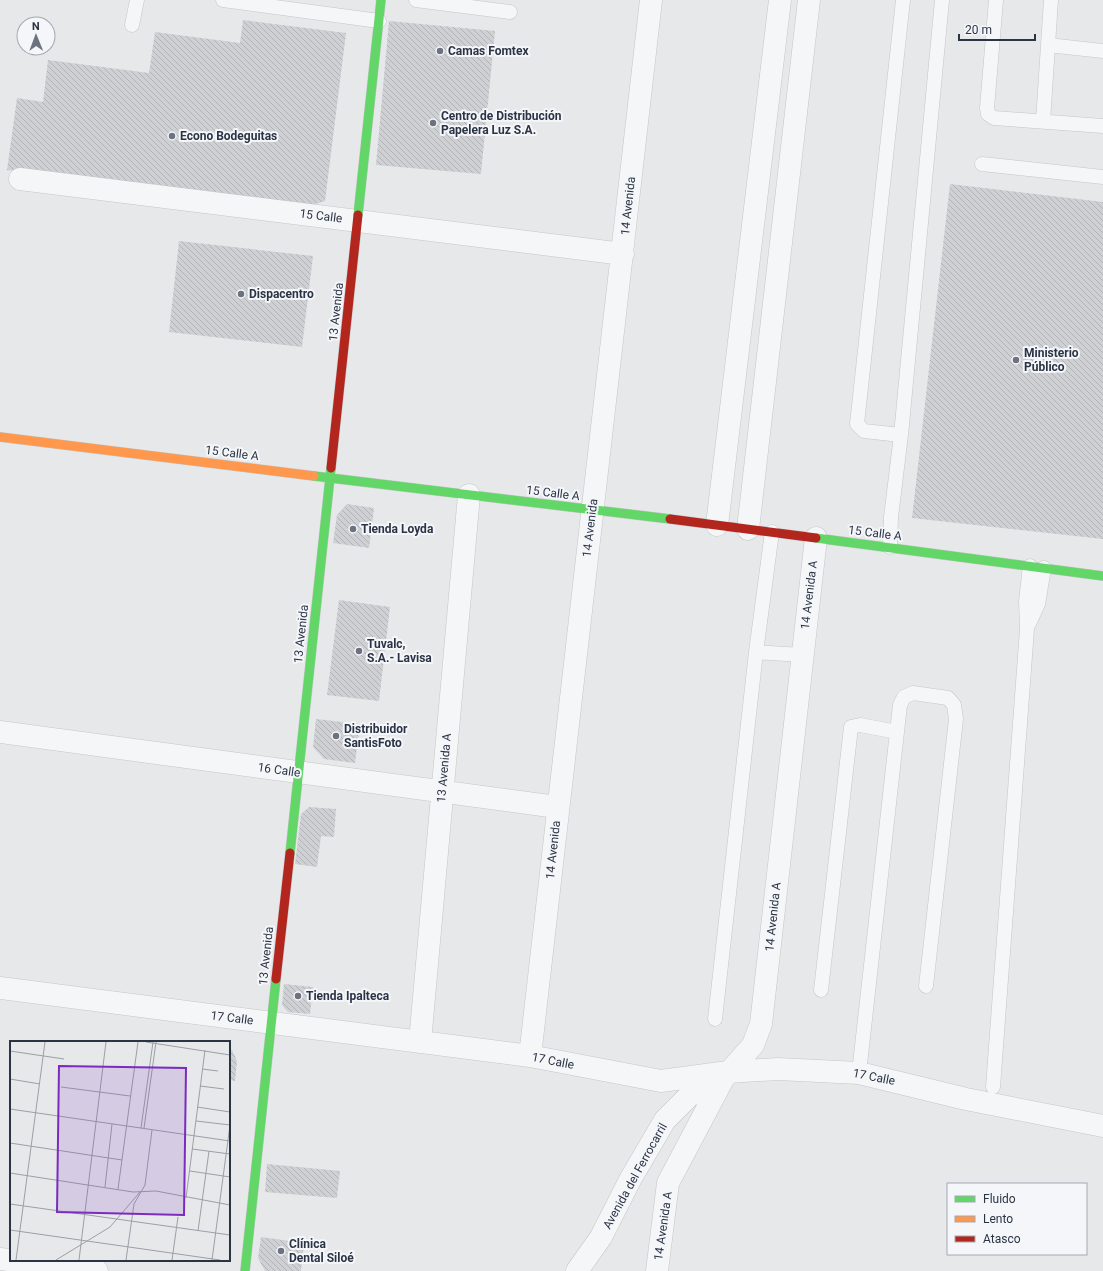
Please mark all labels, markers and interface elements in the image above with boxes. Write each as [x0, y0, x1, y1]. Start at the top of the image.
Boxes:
north arrow [16, 16, 56, 56]
scale bar [959, 16, 1035, 42]
text: N [32, 20, 40, 33]
text: 20 m [965, 23, 992, 37]
place label: Camas Fomtex [448, 44, 529, 58]
marker: Camas Fomtex [435, 46, 445, 56]
place label: Centro de Distribución Papelera Luz S.A. [441, 109, 562, 137]
marker: Centro de Distribución Papelera Luz S.A. [428, 118, 438, 128]
place label: Econo Bodeguitas [180, 129, 277, 143]
marker: Econo Bodeguitas [167, 131, 177, 141]
street label: 14 Avenida [618, 176, 638, 236]
street label: 15 Calle [299, 206, 343, 226]
street label: 13 Avenida [326, 282, 346, 342]
place label: Dispacentro [249, 287, 314, 301]
marker: Dispacentro [236, 289, 246, 299]
place label: Ministerio Público [1024, 346, 1079, 374]
marker: Ministerio Público [1011, 355, 1021, 365]
street label: 15 Calle A [204, 443, 260, 463]
street label: 15 Calle A [525, 483, 581, 503]
street label: 14 Avenida [579, 498, 601, 558]
place label: Tienda Loyda [361, 522, 434, 536]
street label: 15 Calle A [847, 523, 903, 543]
marker: Tienda Loyda [348, 524, 358, 534]
street label: 14 Avenida A [798, 559, 820, 630]
street label: 13 Avenida [291, 604, 311, 664]
place label: Tuvalc, S.A.- Lavisa [367, 637, 432, 665]
marker: Tuvalc, S.A.- Lavisa [354, 646, 364, 656]
place label: Distribuidor SantisFoto [344, 722, 408, 750]
marker: Distribuidor SantisFoto [331, 731, 341, 741]
street label: 13 Avenida A [434, 732, 454, 803]
street label: 16 Calle [257, 760, 301, 780]
street label: 14 Avenida [543, 820, 563, 880]
street label: 14 Avenida A [762, 881, 784, 952]
street label: 13 Avenida [256, 926, 276, 986]
place label: Tienda Ipalteca [306, 989, 390, 1003]
marker: Tienda Ipalteca [293, 991, 303, 1001]
street label: 17 Calle [210, 1008, 254, 1028]
inset map [10, 1041, 230, 1261]
street label: 17 Calle [531, 1050, 575, 1072]
street label: 17 Calle [852, 1066, 896, 1088]
street label: Avenida del Ferrocarril [600, 1121, 670, 1231]
legend [947, 1183, 1087, 1255]
street label: 14 Avenida A [651, 1190, 675, 1262]
text: Fluido [983, 1192, 1016, 1206]
text: Lento [983, 1212, 1013, 1226]
text: Atasco [983, 1232, 1021, 1246]
place label: Clínica Dental Siloé [289, 1237, 354, 1265]
marker: Clínica Dental Siloé [276, 1246, 286, 1256]

